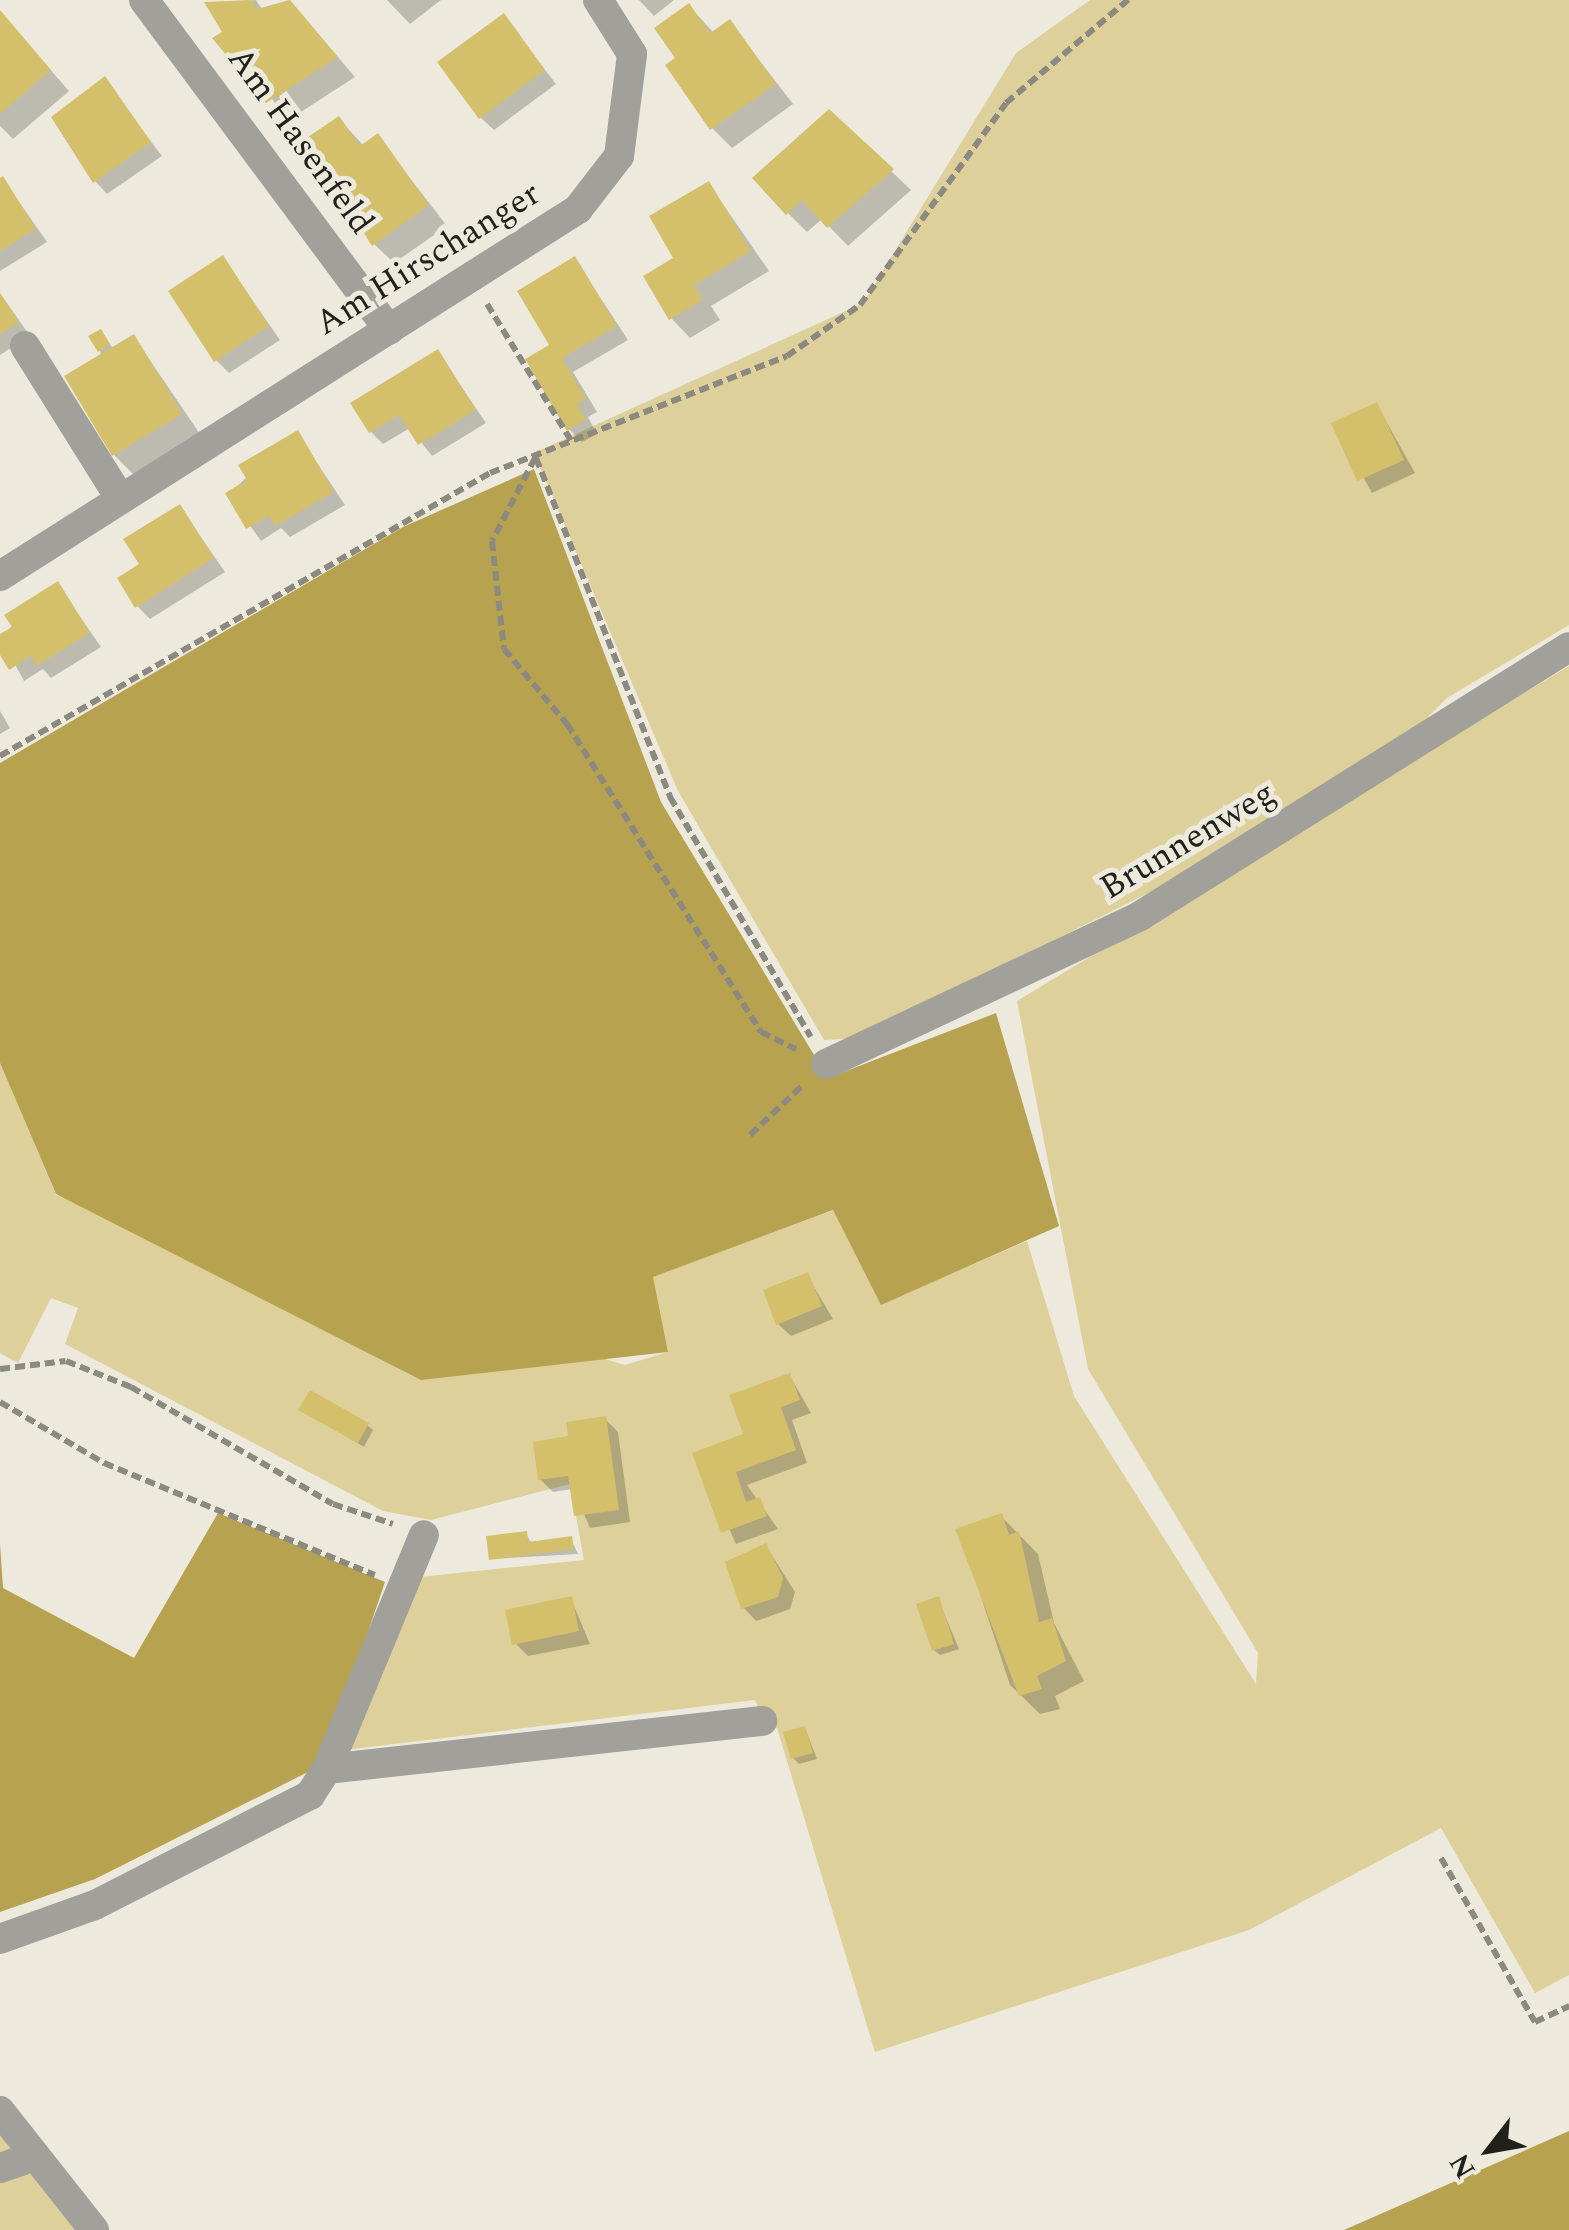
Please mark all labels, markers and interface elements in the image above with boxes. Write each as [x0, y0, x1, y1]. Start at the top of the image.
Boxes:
street label: Am Hasenfeld [218, 39, 382, 243]
street label: Am Hirschanger [308, 173, 548, 345]
street label: Brunnenweg [1093, 772, 1283, 910]
north arrow [1439, 2100, 1539, 2200]
text: N [1439, 2145, 1487, 2187]

